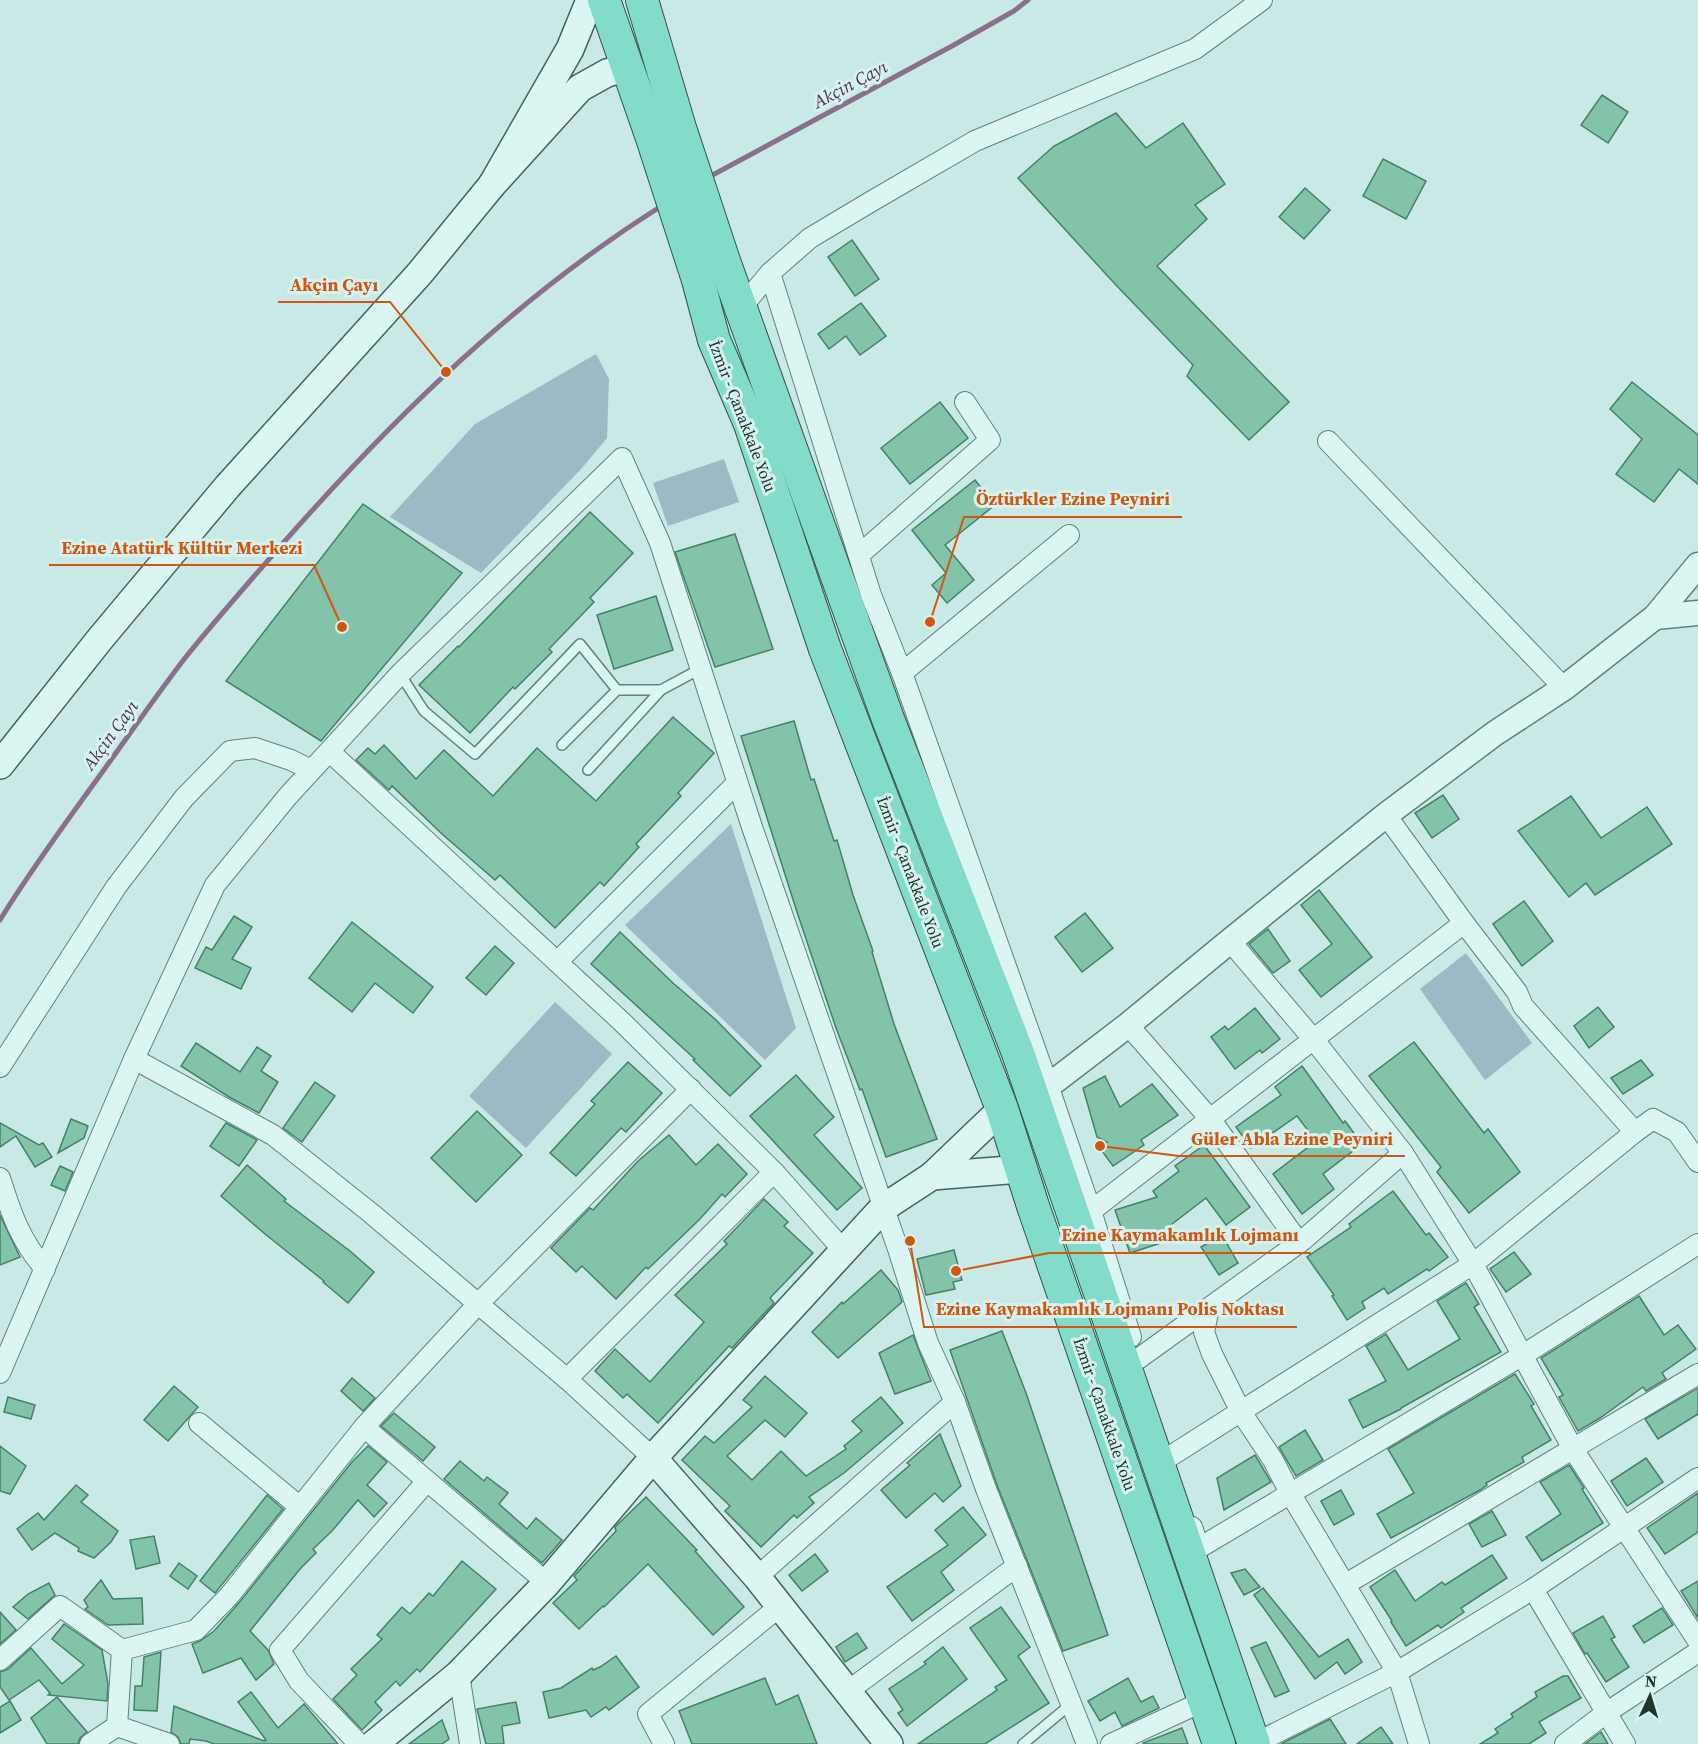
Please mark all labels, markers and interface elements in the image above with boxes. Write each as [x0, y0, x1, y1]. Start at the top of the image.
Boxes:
water label: Akçin Çayı [808, 54, 892, 114]
callout: Akçin Çayı [278, 266, 390, 302]
text: Akçin Çayı [290, 272, 378, 297]
street label: İzmir - Çanakkale Yolu [704, 337, 782, 495]
callout: Öztürkler Ezine Peyniri [964, 481, 1182, 517]
text: Öztürkler Ezine Peyniri [976, 486, 1170, 511]
callout: Ezine Atatürk Kültür Merkezi [49, 529, 314, 565]
text: Ezine Atatürk Kültür Merkezi [61, 535, 303, 560]
water label: Akçin Çayı [76, 695, 144, 776]
street label: İzmir - Çanakkale Yolu [872, 793, 950, 951]
callout: Güler Abla Ezine Peyniri [1179, 1120, 1405, 1156]
text: Güler Abla Ezine Peyniri [1191, 1126, 1393, 1151]
callout: Ezine Kaymakamlık Lojmanı [1049, 1217, 1311, 1253]
text: Ezine Kaymakamlık Lojmanı [1061, 1222, 1299, 1247]
callout: Ezine Kaymakamlık Lojmanı Polis Noktası [924, 1291, 1297, 1327]
text: Ezine Kaymakamlık Lojmanı Polis Noktası [936, 1296, 1285, 1321]
street label: İzmir - Çanakkale Yolu [1068, 1334, 1142, 1494]
north arrow [1620, 1666, 1680, 1726]
text: N [1644, 1670, 1658, 1692]

